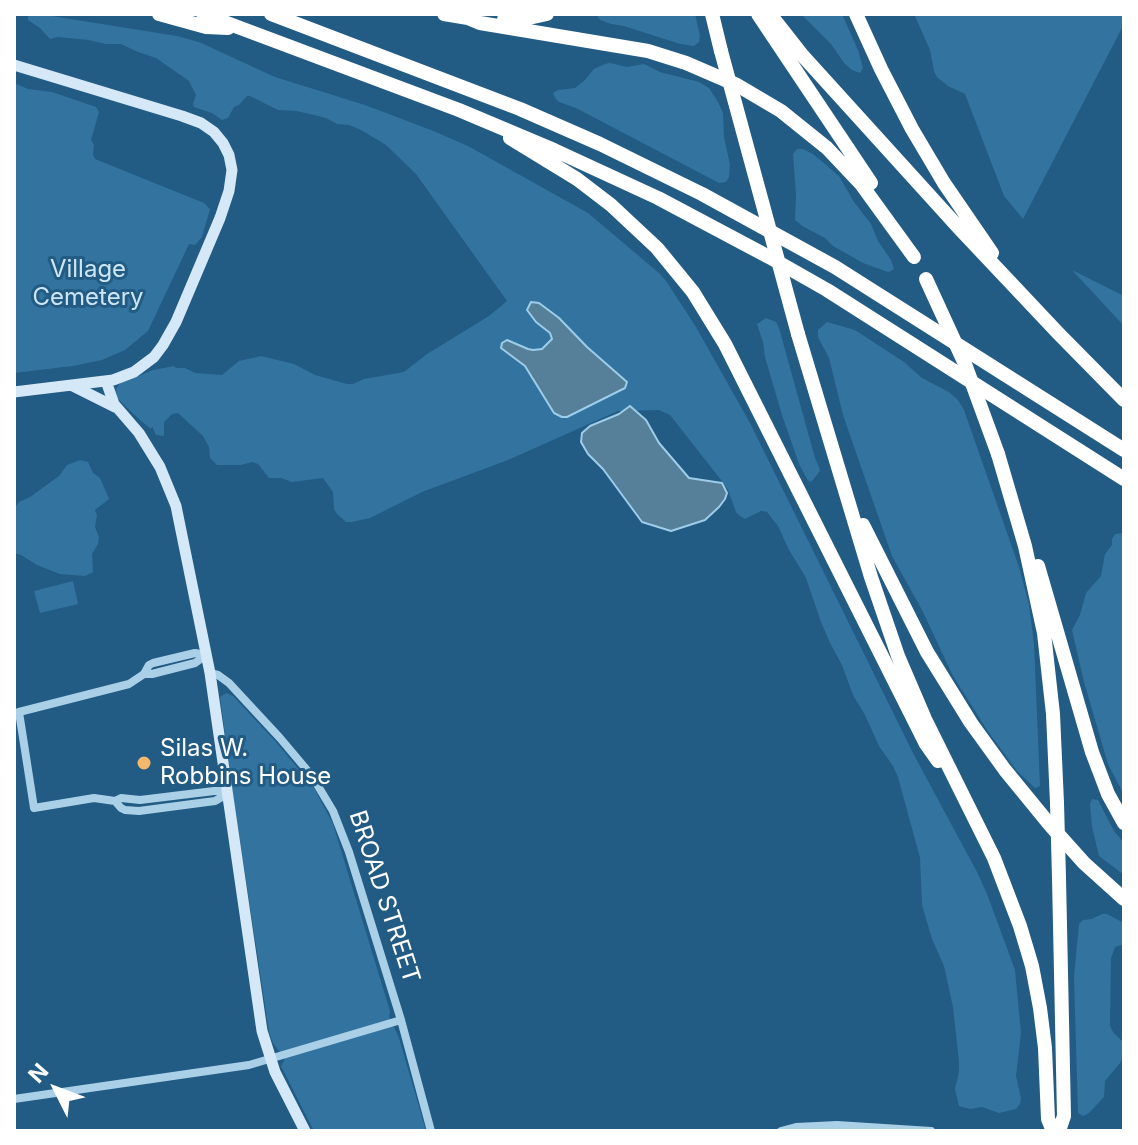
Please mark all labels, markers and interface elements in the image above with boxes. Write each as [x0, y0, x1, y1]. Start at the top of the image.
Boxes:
park label: Village Cemetery [32, 256, 144, 312]
place label: Silas W. Robbins House [160, 735, 331, 791]
marker: Silas W. Robbins House [135, 754, 153, 772]
street label: BROAD STREET [342, 807, 426, 987]
north arrow [16, 1049, 96, 1129]
text: N [23, 1058, 53, 1088]

